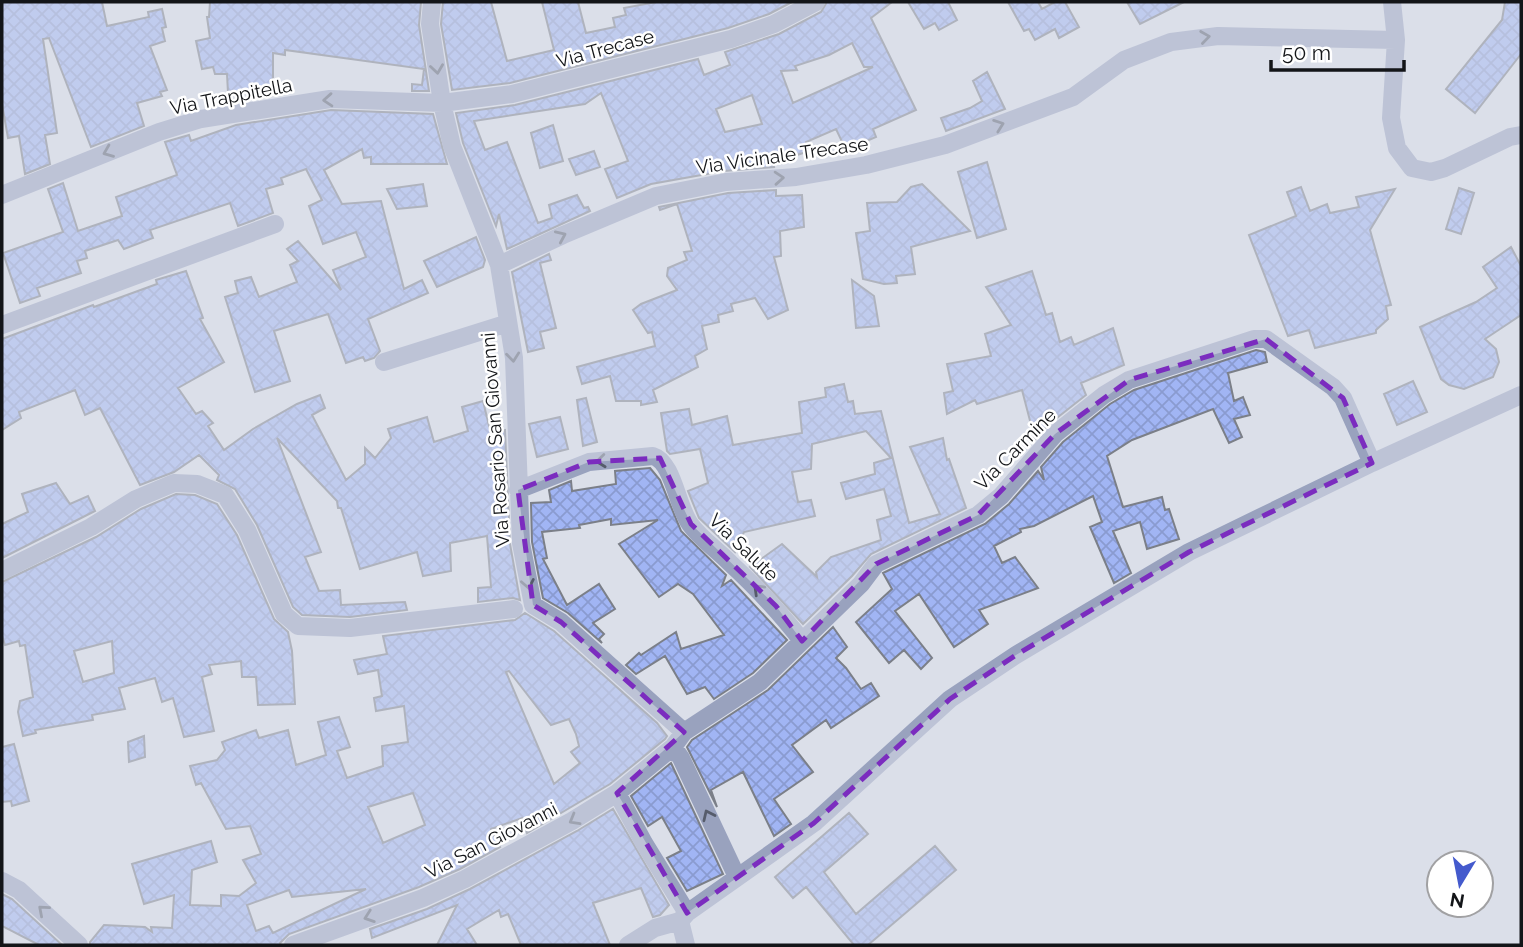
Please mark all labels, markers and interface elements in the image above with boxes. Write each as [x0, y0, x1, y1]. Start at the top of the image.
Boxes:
street label: Via Trecase [554, 24, 656, 72]
scale bar [1271, 28, 1404, 72]
one-way arrow [1199, 30, 1211, 45]
text: 50 m [1282, 40, 1331, 65]
one-way arrow [429, 63, 444, 75]
street label: Via Trappitella [168, 73, 294, 119]
one-way arrow [322, 92, 333, 107]
one-way arrow [992, 120, 1004, 134]
street label: Via Vicinale Trecase [694, 132, 870, 178]
one-way arrow [103, 144, 115, 158]
one-way arrow [773, 171, 784, 186]
one-way arrow [554, 230, 566, 244]
street label: Via Rosario San Giovanni [477, 332, 513, 548]
one-way arrow [505, 352, 520, 363]
street label: Via Carmine [970, 404, 1060, 494]
one-way arrow [595, 453, 606, 468]
street label: Via Salute [705, 509, 783, 585]
one-way arrow [520, 578, 535, 590]
one-way arrow [753, 585, 766, 598]
street label: Via San Giovanni [421, 797, 561, 883]
one-way arrow [702, 810, 716, 822]
one-way arrow [569, 811, 582, 824]
north arrow [1425, 849, 1495, 919]
text: N [1448, 889, 1466, 913]
one-way arrow [38, 906, 51, 918]
one-way arrow [363, 909, 376, 923]

